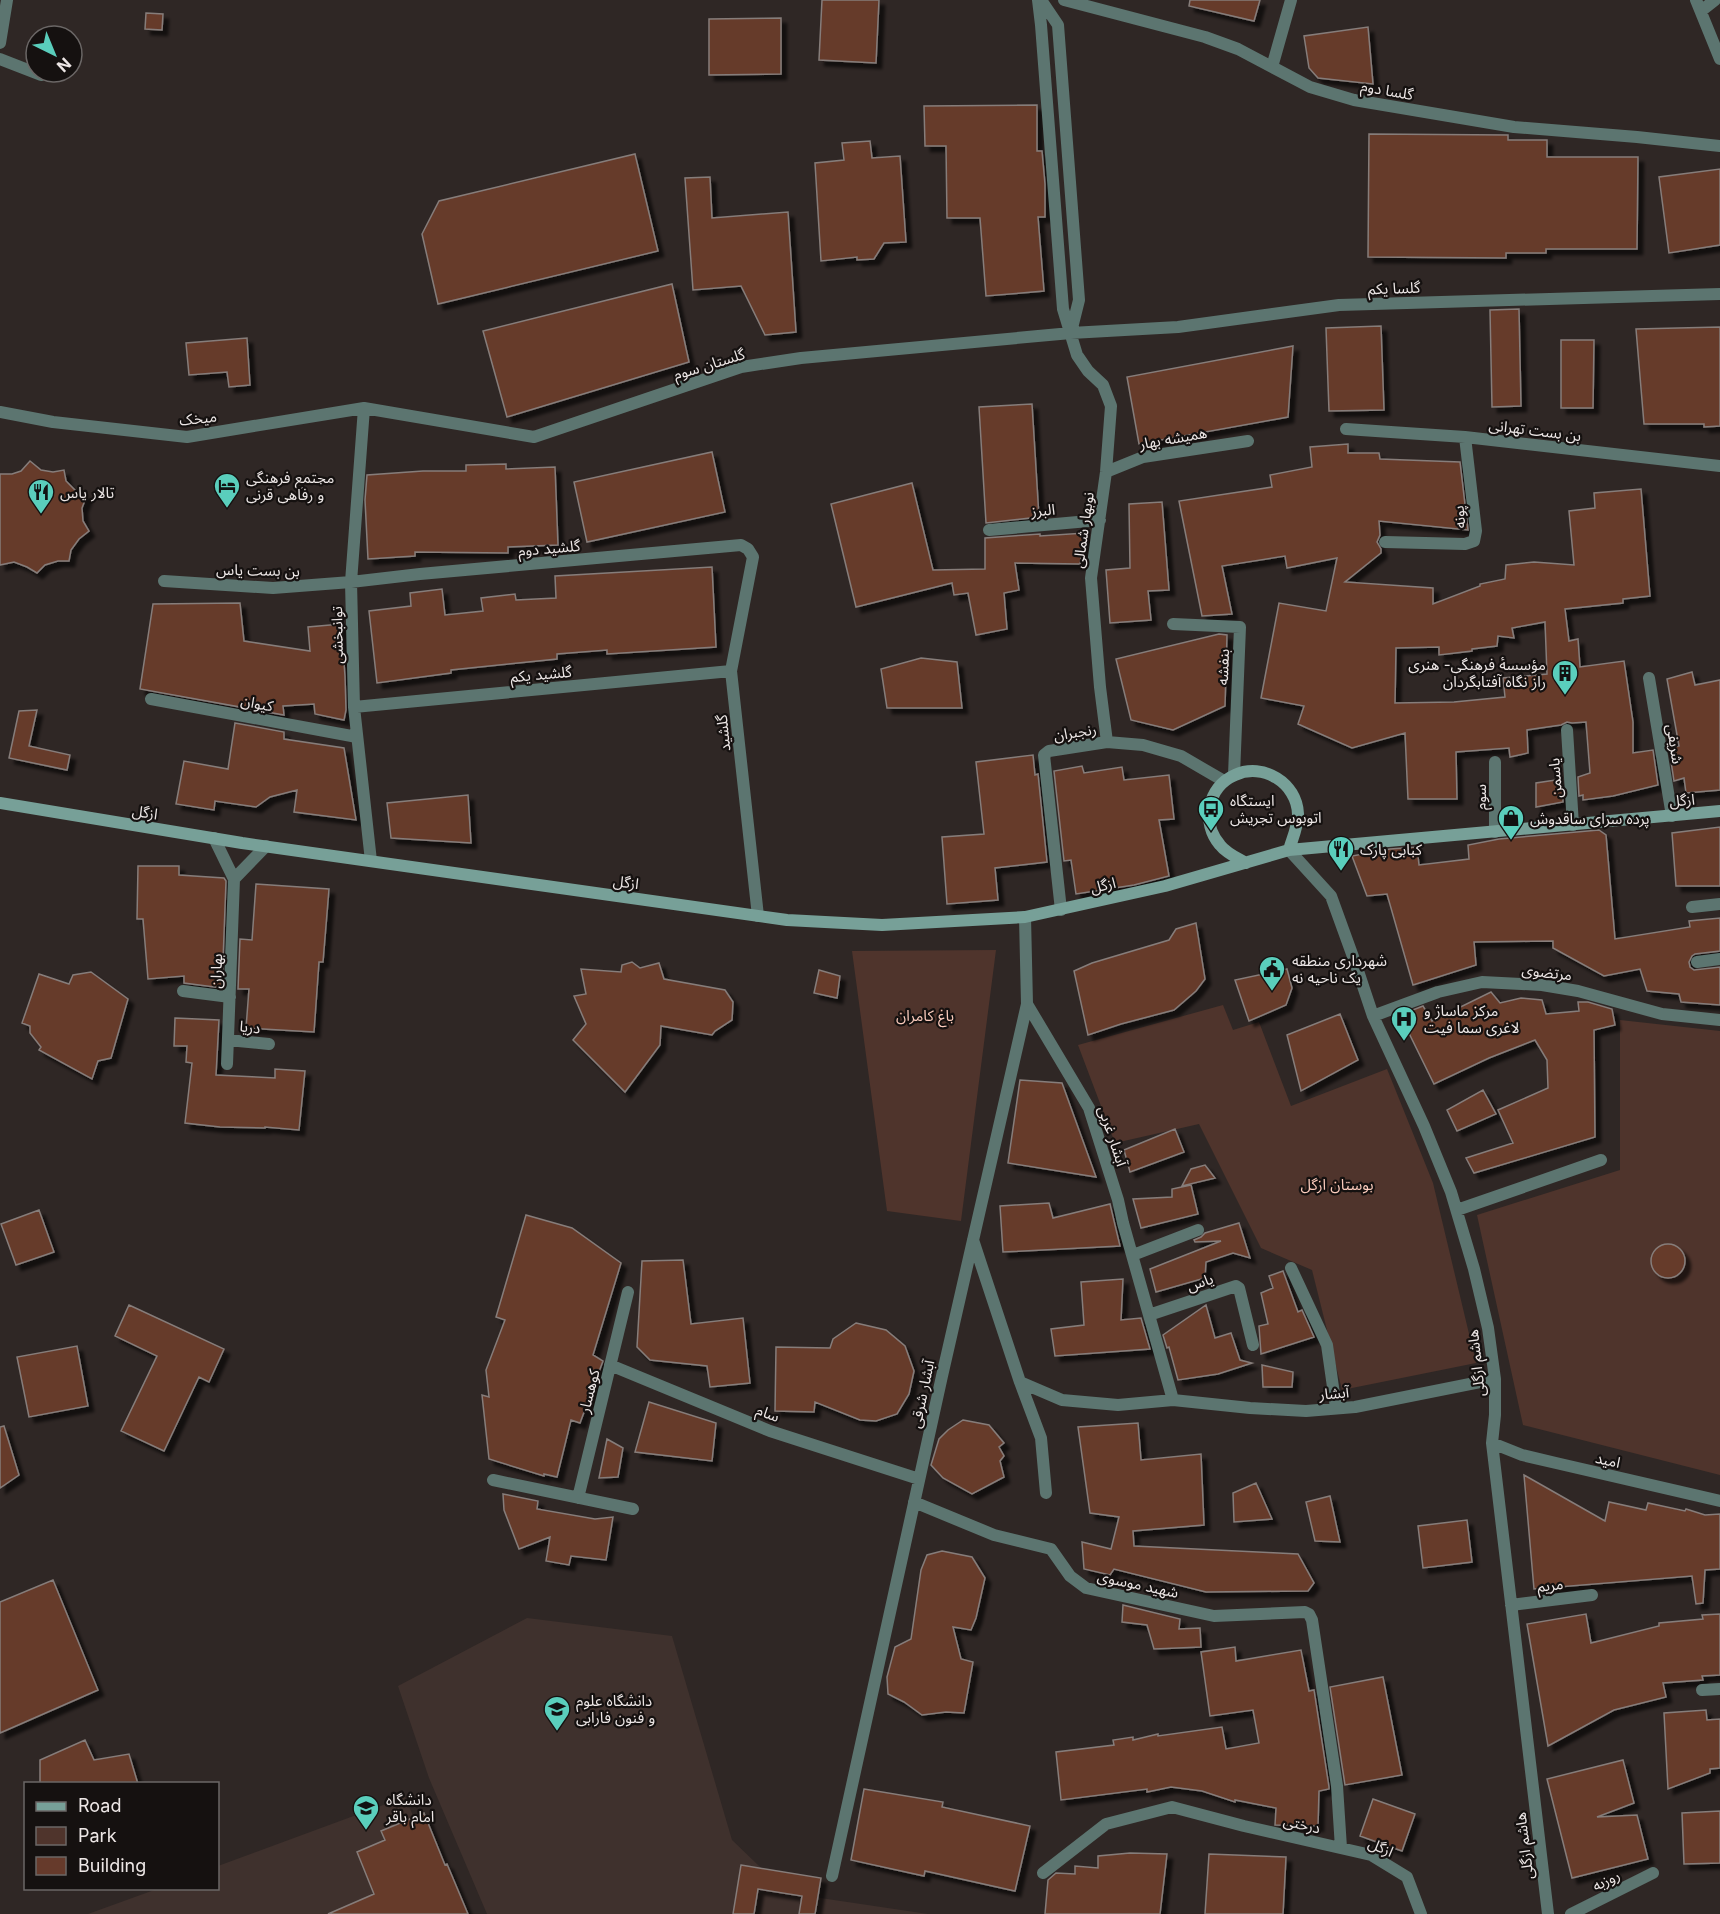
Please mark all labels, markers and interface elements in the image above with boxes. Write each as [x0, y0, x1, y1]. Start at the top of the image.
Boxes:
north arrow [24, 24, 84, 84]
text: N [53, 53, 76, 76]
street label: گلسا دوم [1359, 76, 1416, 106]
street label: گلسا يكم [1367, 278, 1421, 300]
street label: گلستان سوم [671, 344, 749, 386]
street label: میخک [178, 407, 218, 429]
street label: بن بست تهرانی [1488, 415, 1582, 445]
street label: همیشه بهار [1137, 423, 1208, 453]
place label: مجتمع فرهنگی و رفاهی قرنی [246, 468, 334, 504]
hotel icon: مجتمع فرهنگی و رفاهی قرنی [212, 471, 242, 509]
restaurant icon: تالار یاس [26, 477, 56, 515]
place label: تالار یاس [60, 483, 114, 502]
street label: نوبهار شمالی [1068, 491, 1098, 569]
street label: البرز [1029, 499, 1056, 521]
street label: پونه [1449, 505, 1471, 529]
street label: گلشيد دوم [517, 536, 582, 562]
street label: بن بست یاس [216, 560, 300, 580]
street label: توانبخشی [327, 606, 347, 664]
street label: بنفشه [1213, 648, 1233, 686]
place label: مؤسسۀ فرهنگی- هنری راز نگاه آفتابگردان [1408, 655, 1546, 691]
building icon: مؤسسۀ فرهنگی- هنری راز نگاه آفتابگردان [1550, 658, 1580, 696]
street label: گلشيد يكم [509, 662, 574, 688]
street label: کیوان [239, 691, 276, 716]
street label: گلشید [712, 713, 734, 752]
street label: رنجبران [1052, 719, 1098, 745]
street label: شریفی [1662, 723, 1688, 766]
street label: یاسمن [1544, 757, 1566, 799]
street label: سوم [1471, 784, 1492, 810]
street label: ازگل [1668, 789, 1696, 811]
place label: ایستگاه اتوبوس تجریش [1230, 791, 1322, 827]
bus stop icon: ایستگاه اتوبوس تجریش [1196, 794, 1226, 832]
street label: ازگل [131, 801, 159, 823]
shop icon: پرده سرای ساقدوش [1496, 803, 1526, 841]
place label: پرده سرای ساقدوش [1530, 809, 1650, 829]
restaurant icon: کبابی پارک [1326, 834, 1356, 872]
place label: کبابی پارک [1360, 840, 1423, 860]
street label: ازگل [612, 871, 640, 893]
street label: ازگل [1088, 873, 1118, 897]
place label: شهرداری منطقه یک ناحیه نه [1292, 951, 1387, 987]
street label: بهاران [206, 953, 226, 989]
public building icon: شهرداری منطقه یک ناحیه نه [1257, 954, 1287, 992]
street label: مرتضوی [1521, 959, 1573, 985]
place label: مرکز ماساژ و لاغری سما فیت [1424, 1001, 1520, 1037]
hospital icon: مرکز ماساژ و لاغری سما فیت [1389, 1004, 1419, 1042]
park label: باغ کامران [896, 1006, 954, 1028]
street label: دریا [239, 1016, 261, 1038]
street label: آبشار غربی [1094, 1103, 1132, 1169]
park label: بوستان ازگل [1301, 1175, 1373, 1194]
street label: یاس [1184, 1269, 1216, 1295]
street label: هاشم ازگلی [1463, 1328, 1491, 1398]
street label: آبشار شرقی [905, 1357, 939, 1430]
street label: کوهسار [574, 1366, 604, 1416]
street label: آبشار [1317, 1382, 1350, 1404]
street label: سام [753, 1400, 783, 1428]
street label: امید [1594, 1448, 1622, 1472]
street label: شهید موسوی [1096, 1566, 1180, 1602]
street label: مریم [1536, 1574, 1564, 1598]
place label: دانشگاه علوم و فنون فارابی [576, 1691, 655, 1727]
school or university icon: دانشگاه علوم و فنون فارابی [542, 1694, 572, 1732]
legend [24, 1782, 219, 1890]
place label: دانشگاه امام باقر [385, 1790, 434, 1828]
school or university icon: دانشگاه امام باقر [351, 1793, 381, 1831]
text: Road [78, 1795, 121, 1816]
street label: درختی [1282, 1811, 1322, 1837]
street label: هاشم ازگلی [1510, 1811, 1540, 1881]
text: Park [78, 1825, 117, 1846]
street label: ازگل [1365, 1833, 1397, 1861]
text: Building [78, 1855, 146, 1876]
street label: روزبه [1589, 1865, 1623, 1895]

